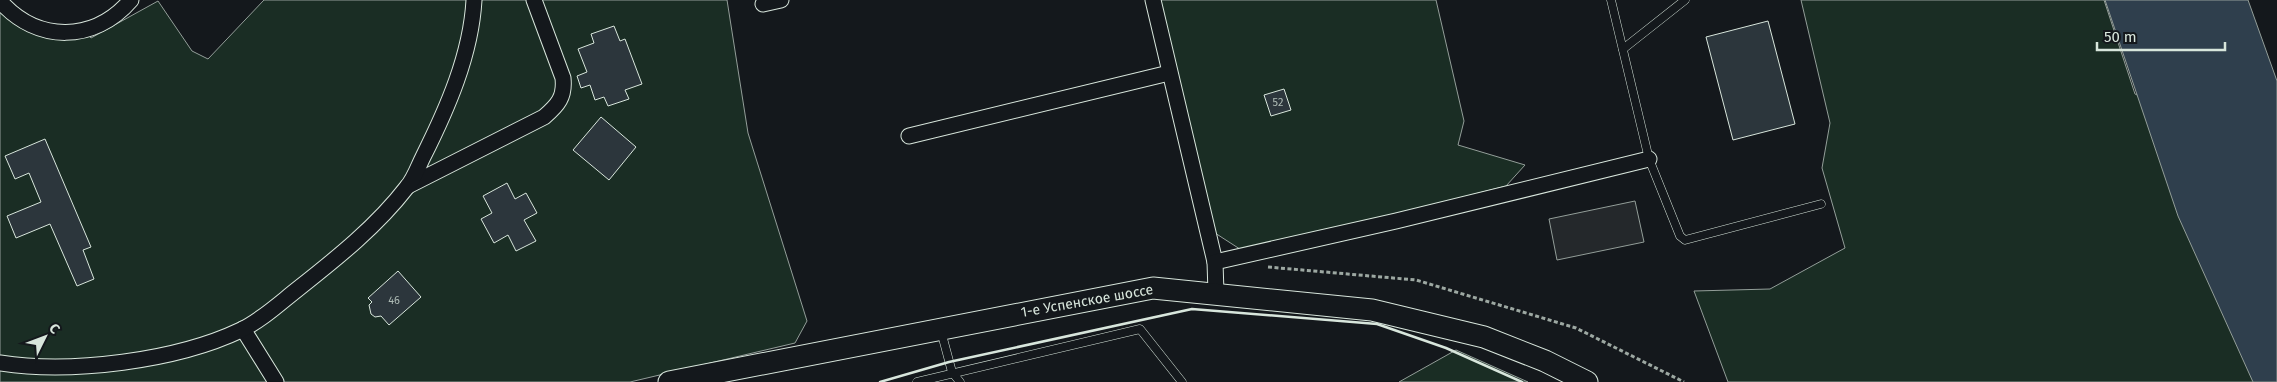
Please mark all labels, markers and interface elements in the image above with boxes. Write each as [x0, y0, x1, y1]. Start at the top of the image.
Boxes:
scale bar [2097, 20, 2224, 52]
text: 50 m [2104, 28, 2137, 46]
house number: 52 [1273, 96, 1283, 109]
street label: 1-е Успенское шоссе [1020, 281, 1154, 321]
house number: 46 [388, 294, 400, 307]
north arrow [20, 312, 70, 362]
text: С [45, 320, 63, 337]

